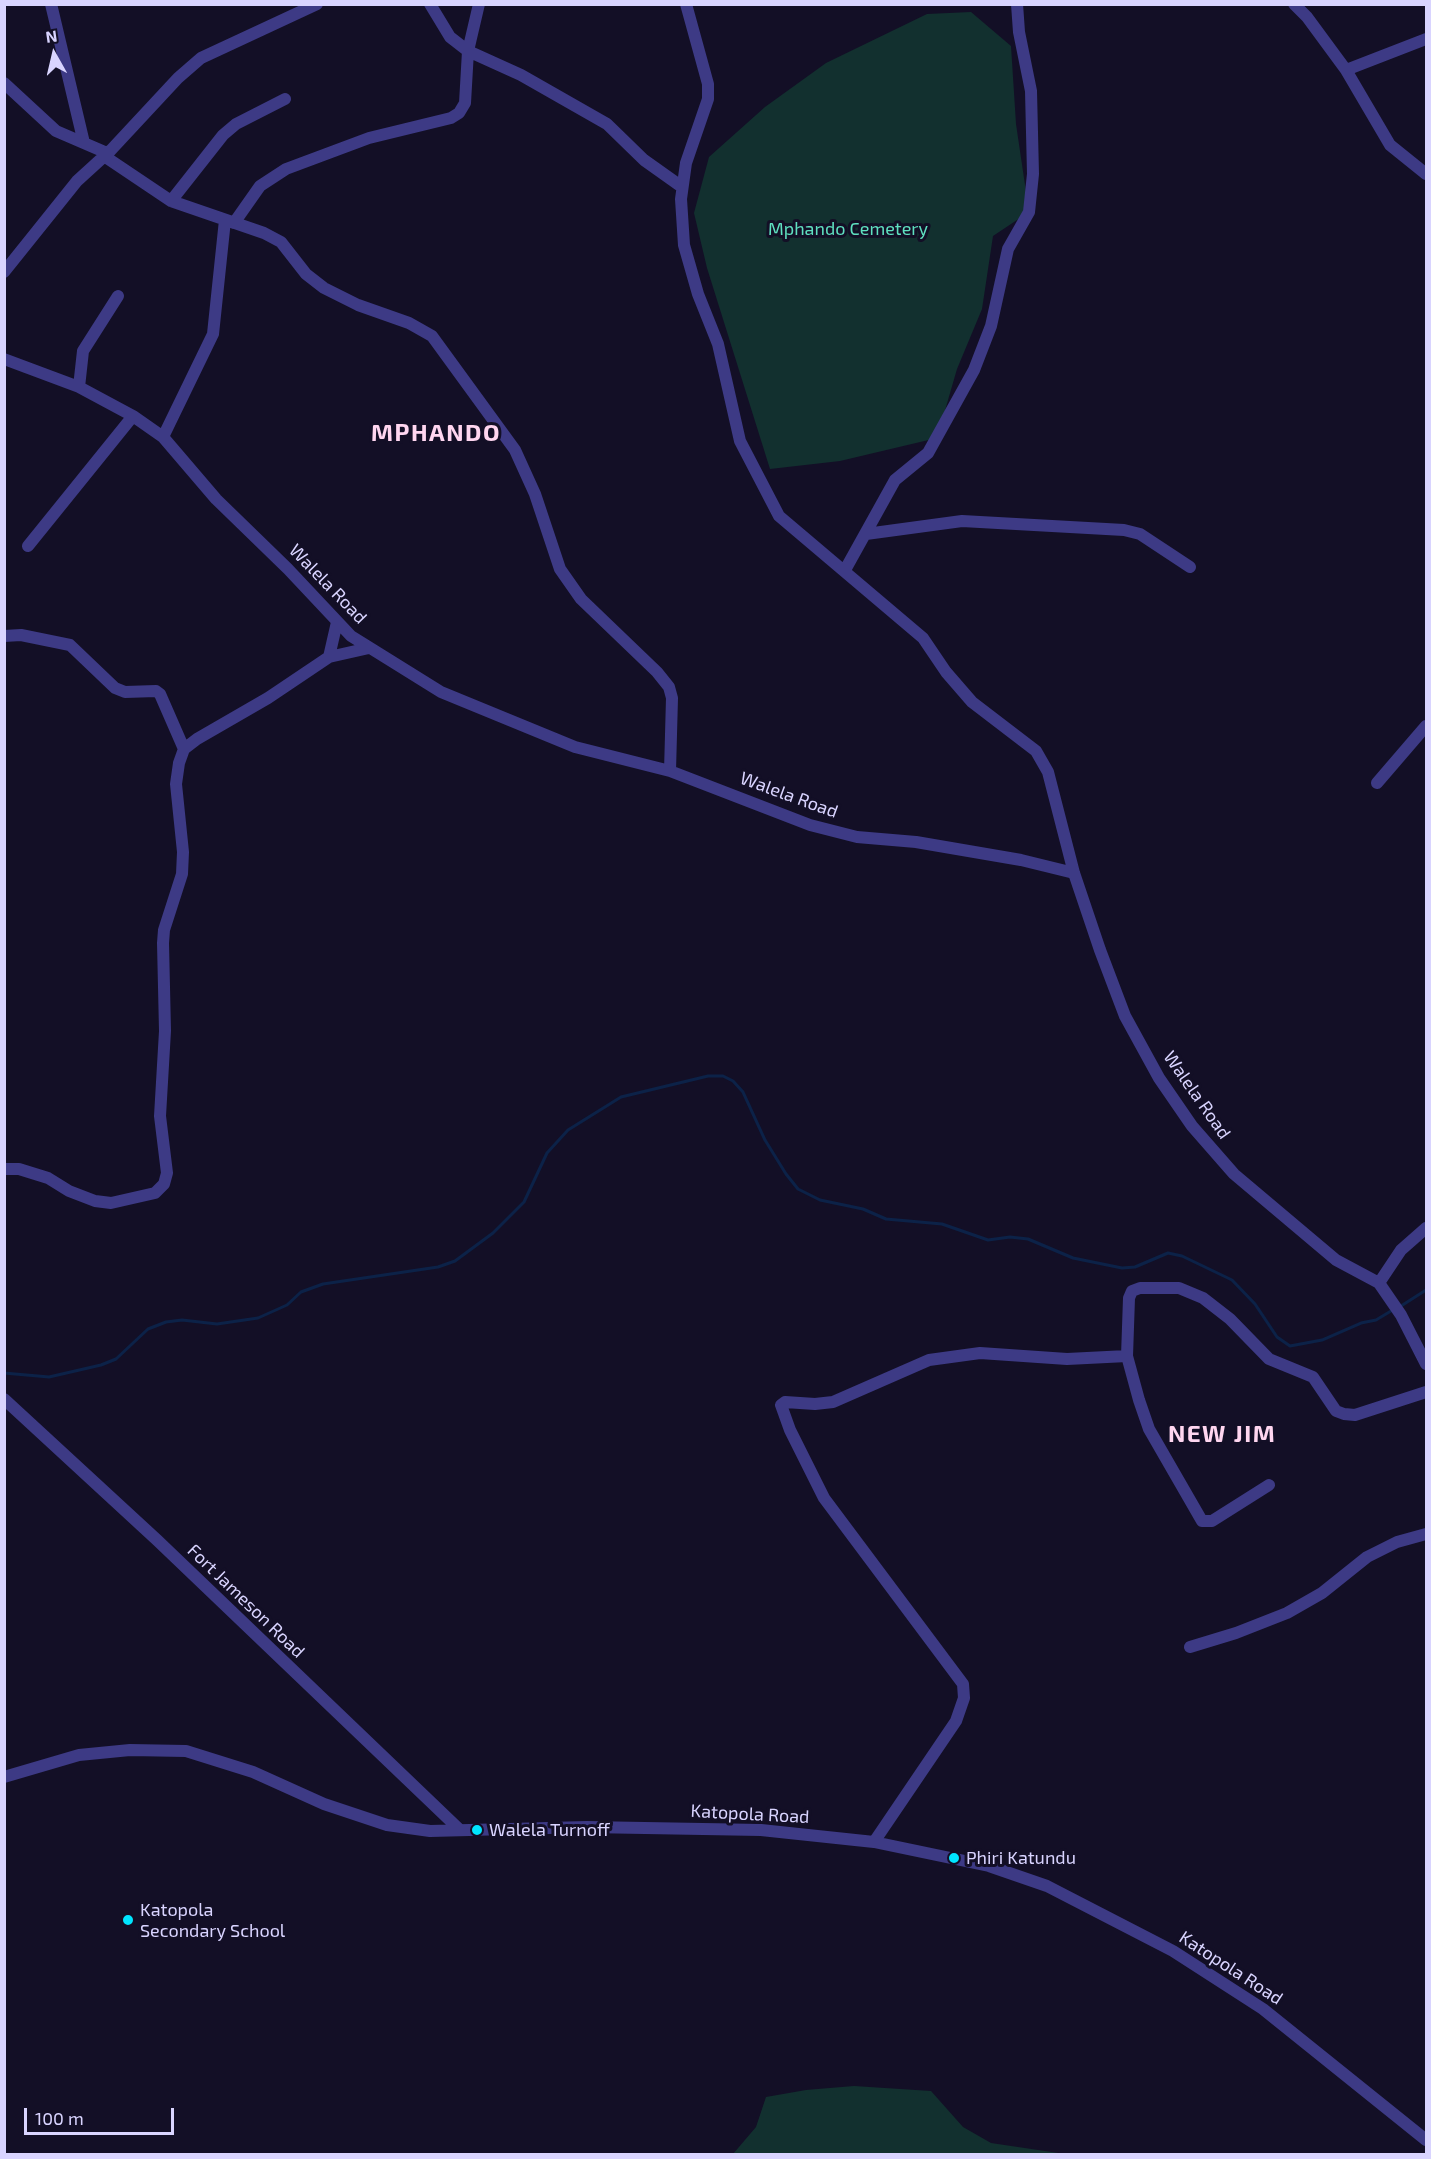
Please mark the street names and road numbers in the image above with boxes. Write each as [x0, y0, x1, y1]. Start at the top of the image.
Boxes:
street label: Walela Road [285, 540, 371, 628]
street label: Walela Road [737, 767, 841, 823]
street label: Walela Road [1159, 1047, 1235, 1143]
street label: Fort Jameson Road [183, 1540, 309, 1662]
street label: Katopola Road [690, 1800, 810, 1828]
street label: Katopola Road [1175, 1927, 1287, 2009]

